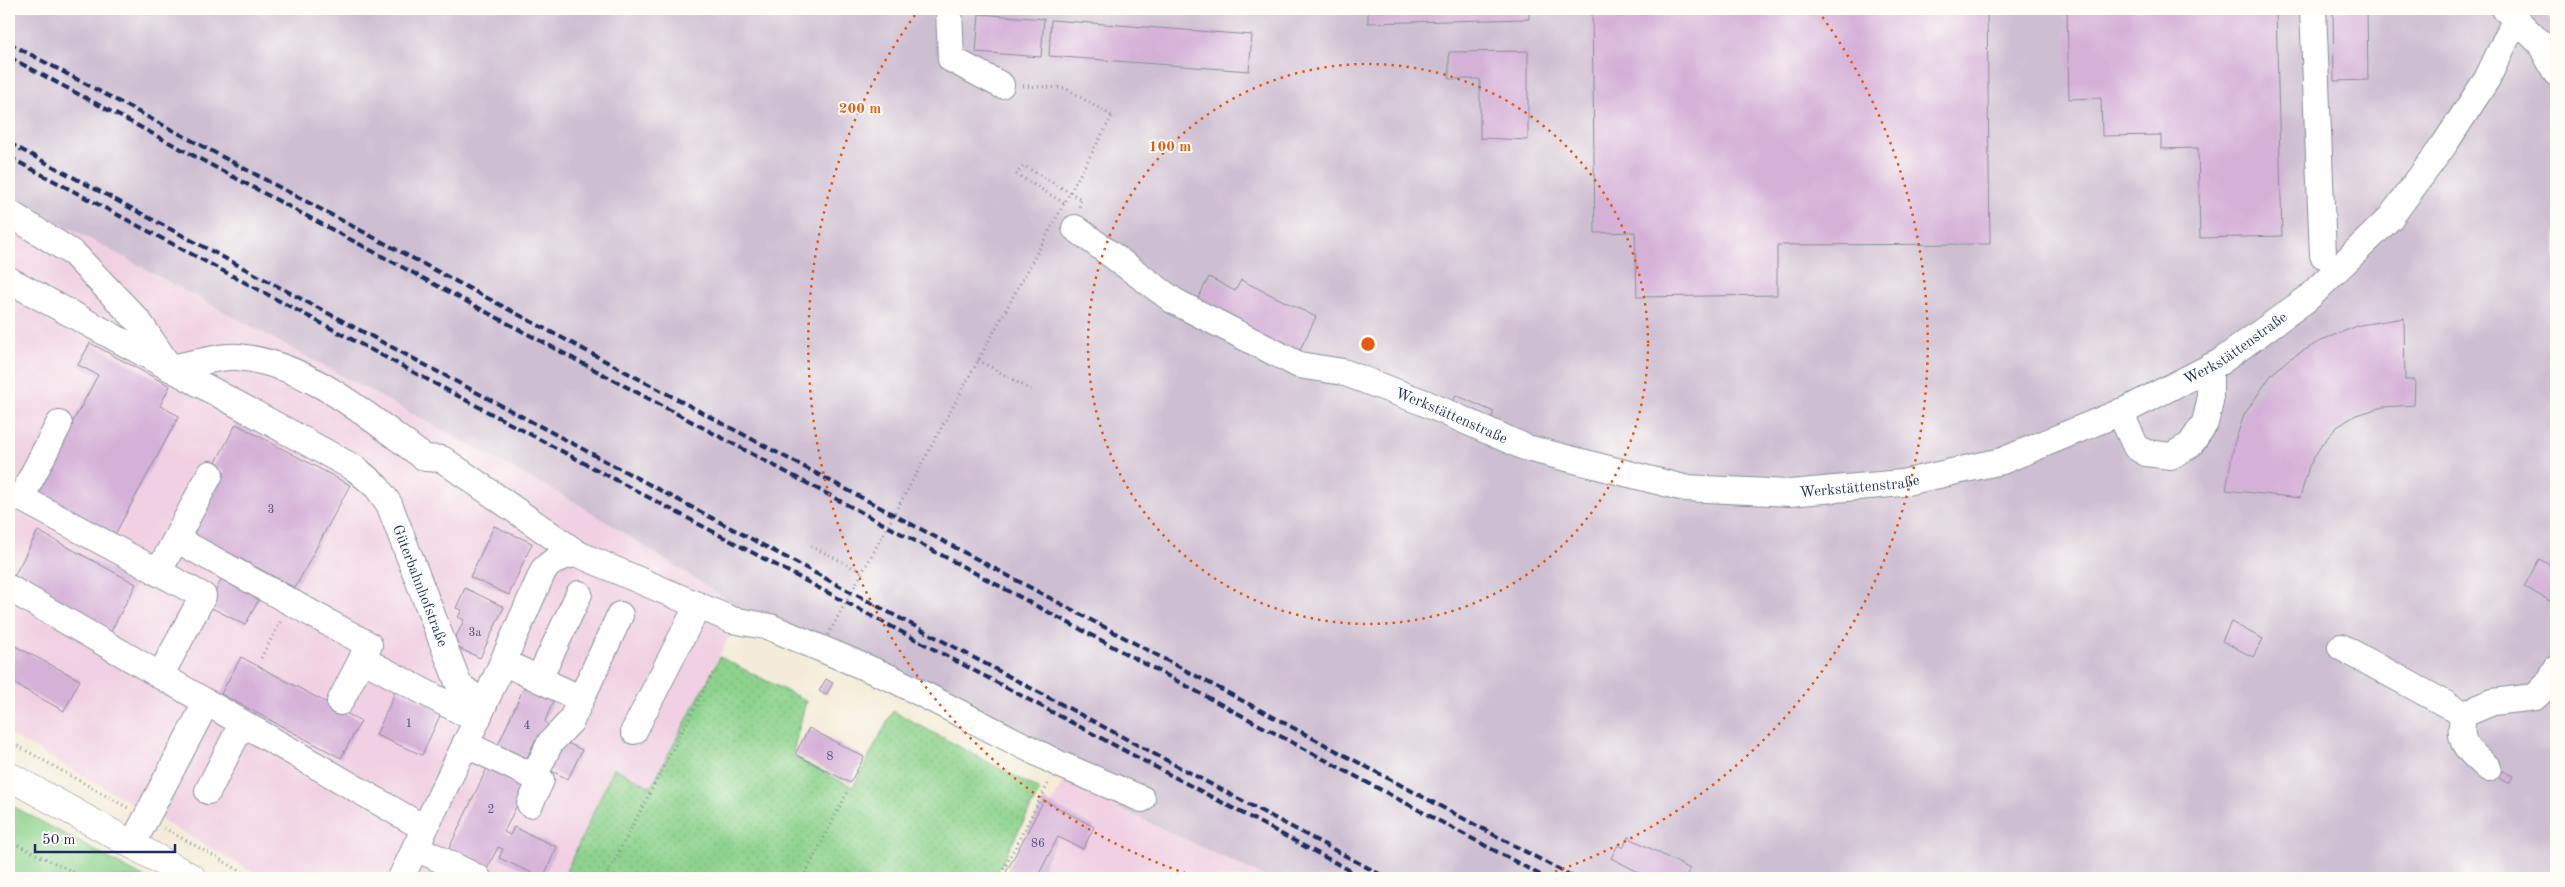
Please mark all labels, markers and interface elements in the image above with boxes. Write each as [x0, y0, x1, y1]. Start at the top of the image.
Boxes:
text: 200 m [839, 102, 881, 117]
text: 100 m [1149, 140, 1191, 155]
street label: Werkstättenstraße [2182, 310, 2291, 388]
centre of rings [1359, 335, 1377, 353]
street label: Werkstättenstraße [1393, 386, 1509, 447]
street label: Werkstättenstraße [1799, 473, 1921, 501]
house number: 3 [268, 504, 274, 516]
street label: Güterbahnhofstraße [389, 523, 449, 649]
house number: 3a [469, 627, 482, 639]
house number: 1 [406, 718, 412, 730]
house number: 4 [524, 720, 531, 732]
house number: 8 [827, 751, 834, 763]
house number: 2 [488, 804, 494, 816]
scale bar [35, 822, 175, 854]
text: 50 m [42, 833, 76, 848]
house number: 86 [1031, 838, 1045, 850]

